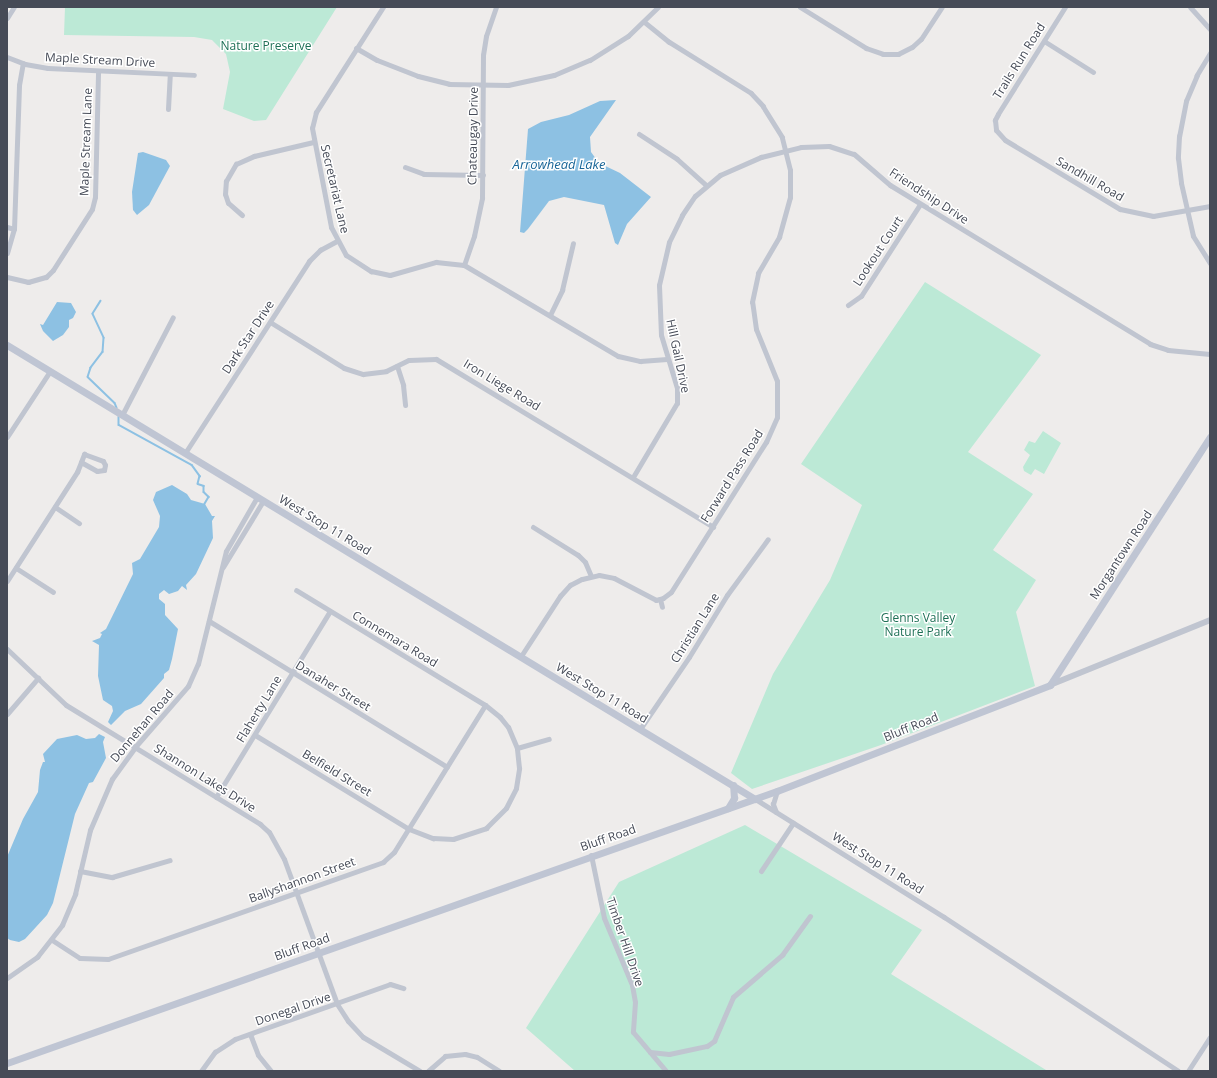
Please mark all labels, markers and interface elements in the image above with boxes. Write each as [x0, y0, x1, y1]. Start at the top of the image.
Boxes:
street label: Trails Run Road [990, 20, 1048, 102]
park label: Nature Preserve [220, 39, 312, 53]
street label: Maple Stream Drive [44, 50, 156, 70]
street label: Chateaugay Drive [465, 87, 481, 185]
street label: Maple Stream Lane [77, 88, 95, 196]
street label: Secretariat Lane [318, 143, 352, 235]
street label: Sandhill Road [1053, 154, 1127, 204]
water label: Arrowhead Lake [513, 156, 605, 172]
street label: Friendship Drive [887, 165, 971, 227]
street label: Lookout Court [850, 213, 906, 289]
street label: Dark Star Drive [219, 298, 277, 376]
street label: Hill Gail Drive [663, 318, 693, 394]
street label: Iron Liege Road [461, 356, 543, 414]
street label: Forward Pass Road [698, 427, 766, 525]
street label: West Stop 11 Road [276, 492, 374, 558]
street label: Morgantown Road [1087, 508, 1155, 602]
street label: Christian Lane [668, 590, 722, 666]
street label: Connemara Road [350, 608, 440, 670]
park label: Glenns Valley Nature Park [881, 611, 955, 639]
street label: Danaher Street [293, 658, 373, 714]
street label: West Stop 11 Road [553, 660, 651, 726]
street label: Flaherty Lane [233, 673, 285, 745]
street label: Donnehan Road [107, 687, 177, 765]
street label: Bluff Road [881, 709, 941, 745]
street label: Shannon Lakes Drive [151, 741, 259, 815]
street label: Belfield Street [300, 747, 374, 799]
street label: Bluff Road [578, 822, 638, 854]
street label: West Stop 11 Road [830, 829, 926, 897]
street label: Ballyshannon Street [247, 854, 357, 906]
street label: Timber Hill Drive [603, 896, 647, 988]
street label: Bluff Road [272, 930, 332, 964]
street label: Donegal Drive [253, 989, 333, 1029]

